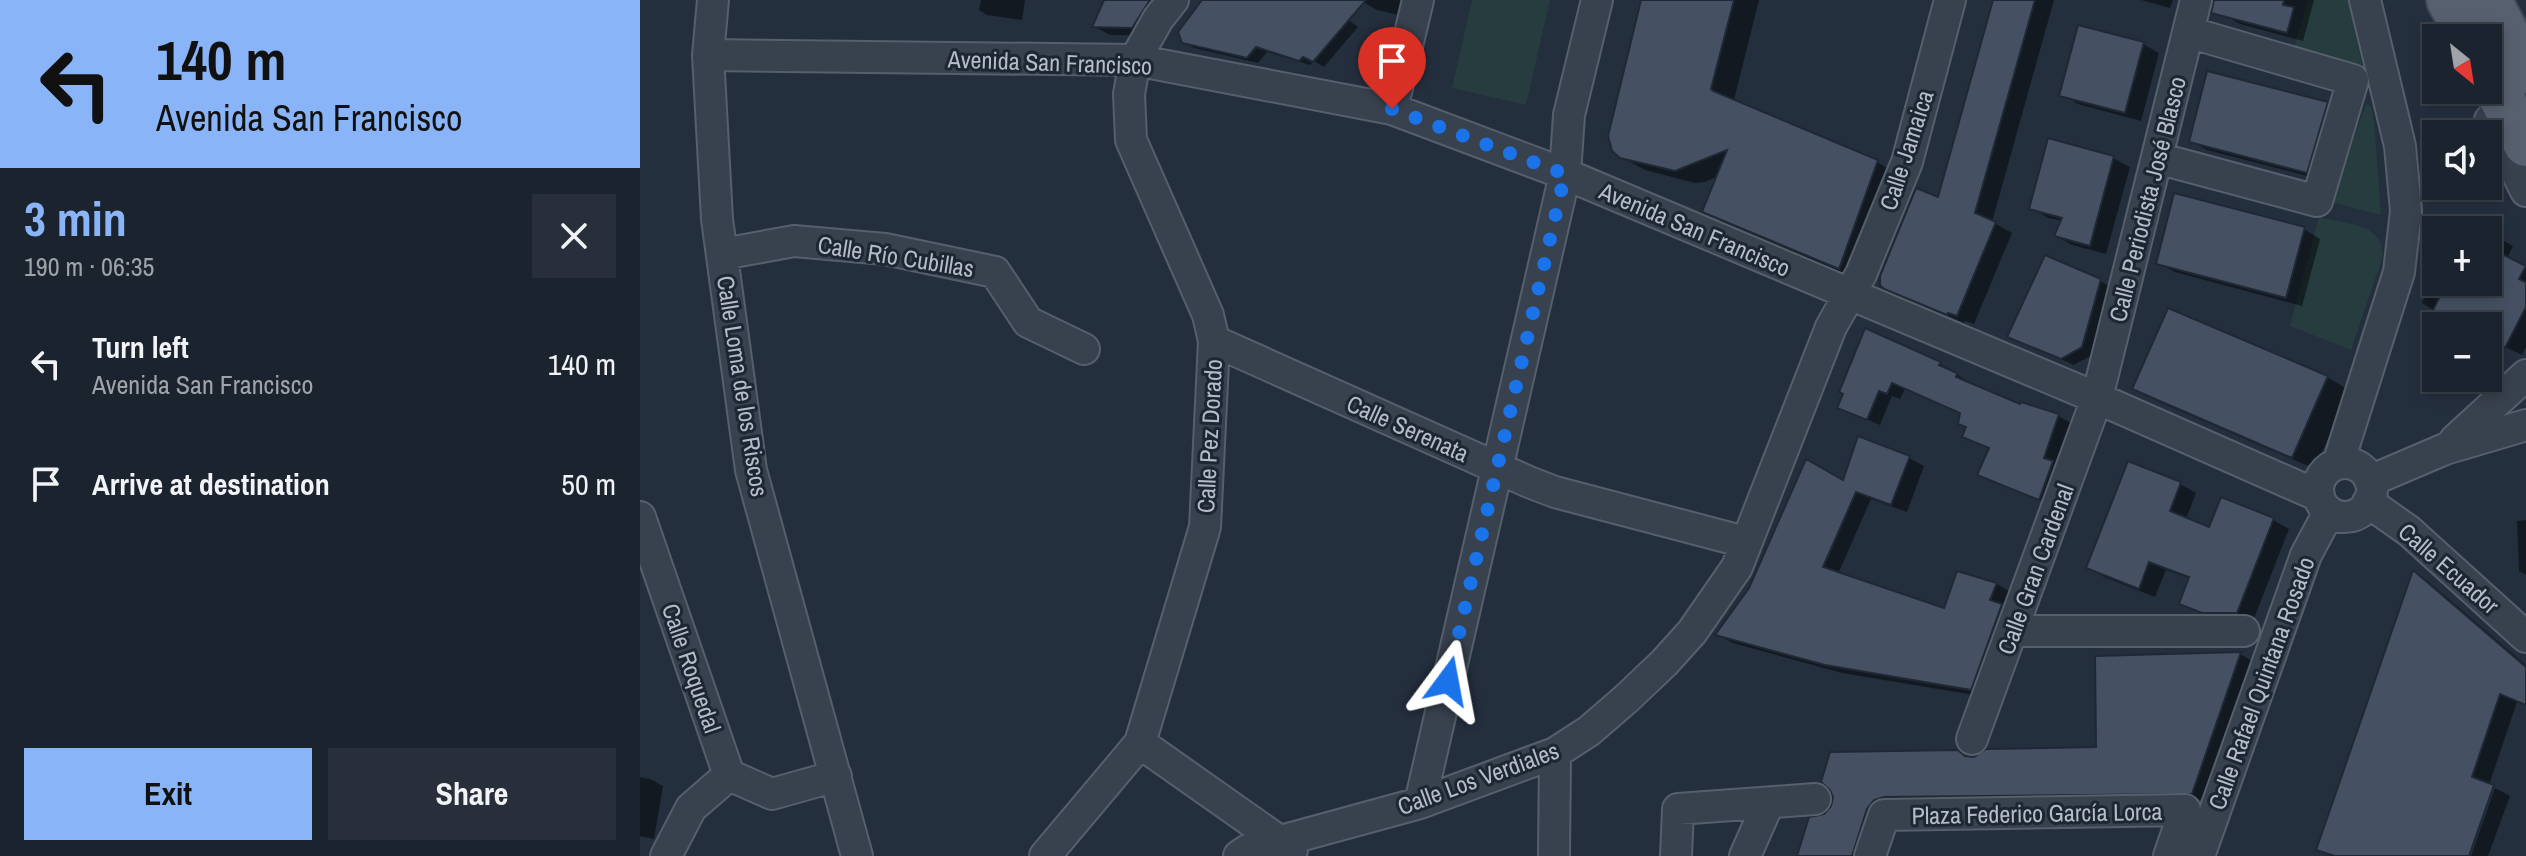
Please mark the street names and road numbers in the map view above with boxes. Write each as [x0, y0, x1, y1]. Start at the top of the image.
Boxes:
street label: Avenida San Francisco [946, 42, 1153, 82]
street label: Calle Periodista José Blasco [2101, 73, 2193, 325]
street label: Calle Jamaica [1872, 86, 1940, 214]
street label: Avenida San Francisco [1594, 174, 1795, 284]
street label: Calle Río Cubillas [816, 228, 976, 284]
street label: Calle Loma de los Riscos [710, 273, 776, 499]
street label: Calle Pez Dorado [1189, 358, 1229, 514]
street label: Calle Serenata [1342, 387, 1474, 469]
street label: Calle Gran Cardenal [1989, 479, 2081, 659]
street label: Calle Ecuador [2392, 515, 2506, 621]
street label: Calle Rafael Quintana Rosado [2200, 552, 2322, 814]
street label: Calle Roquedal [655, 599, 729, 737]
street label: Calle Los Verdiales [1393, 734, 1563, 822]
street label: Plaza Federico García Lorca [1911, 795, 2163, 831]

